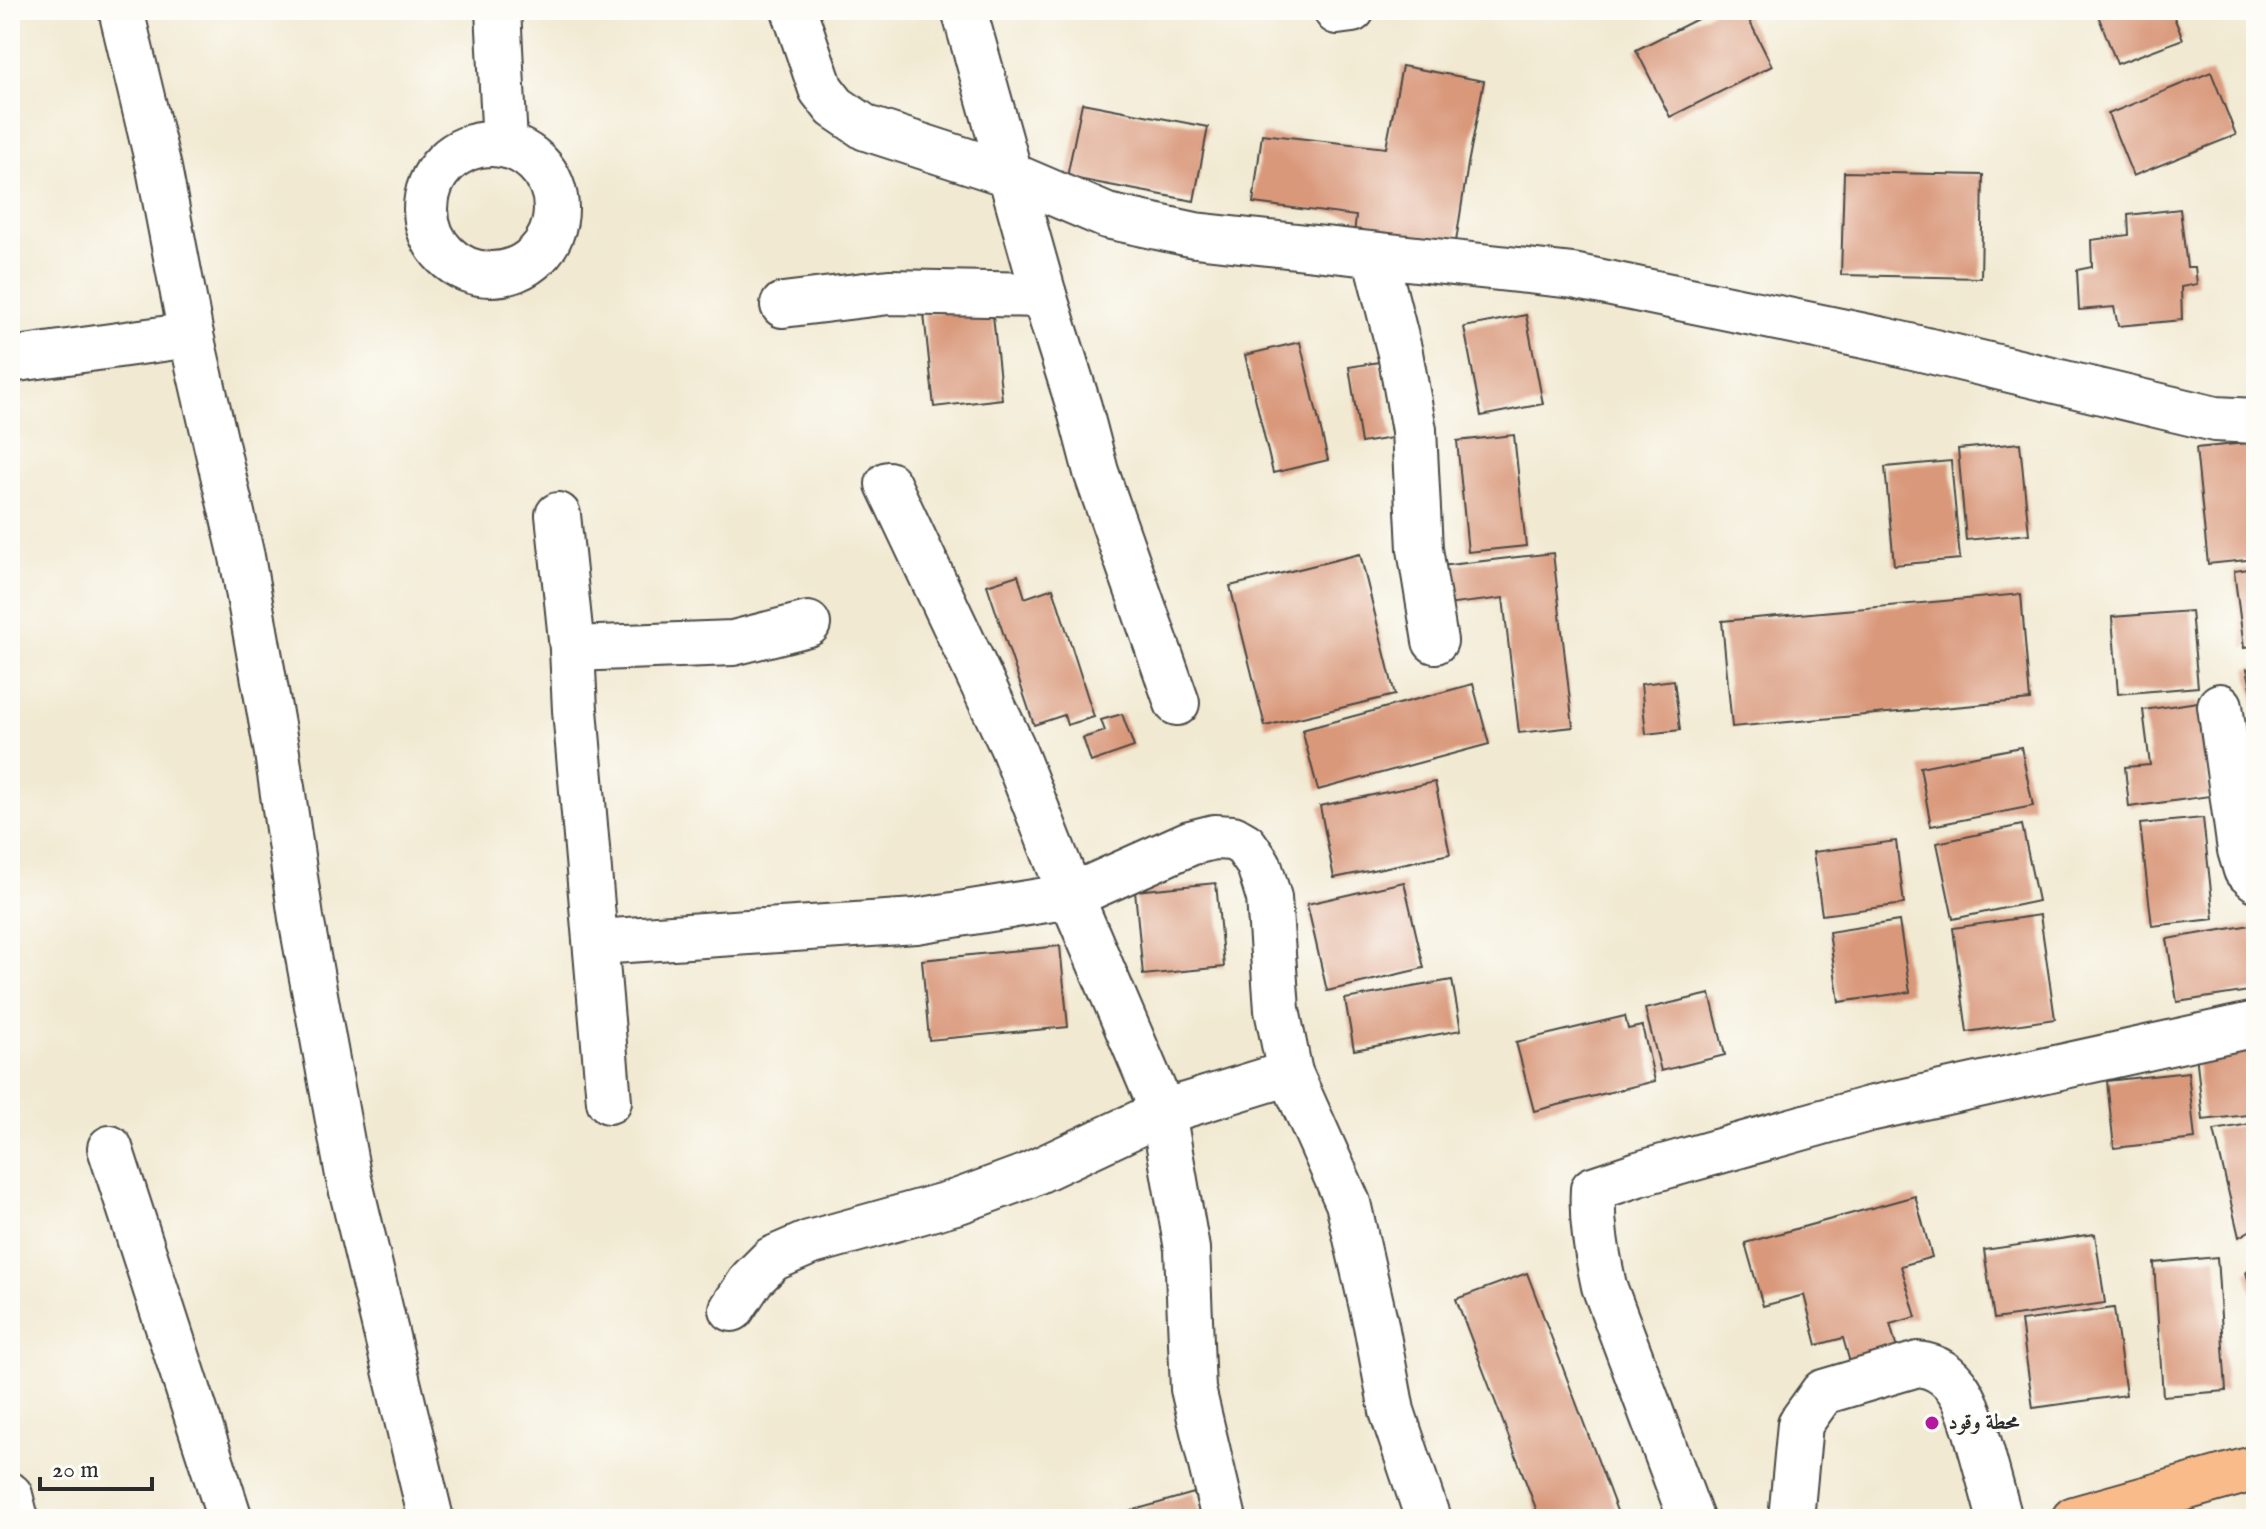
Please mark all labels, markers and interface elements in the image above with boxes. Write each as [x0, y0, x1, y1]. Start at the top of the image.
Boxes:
place label: محطة وقود [1948, 1409, 2020, 1437]
marker: محطة وقود [1923, 1414, 1941, 1432]
scale bar [40, 1441, 152, 1491]
text: 20 m [52, 1455, 99, 1486]

